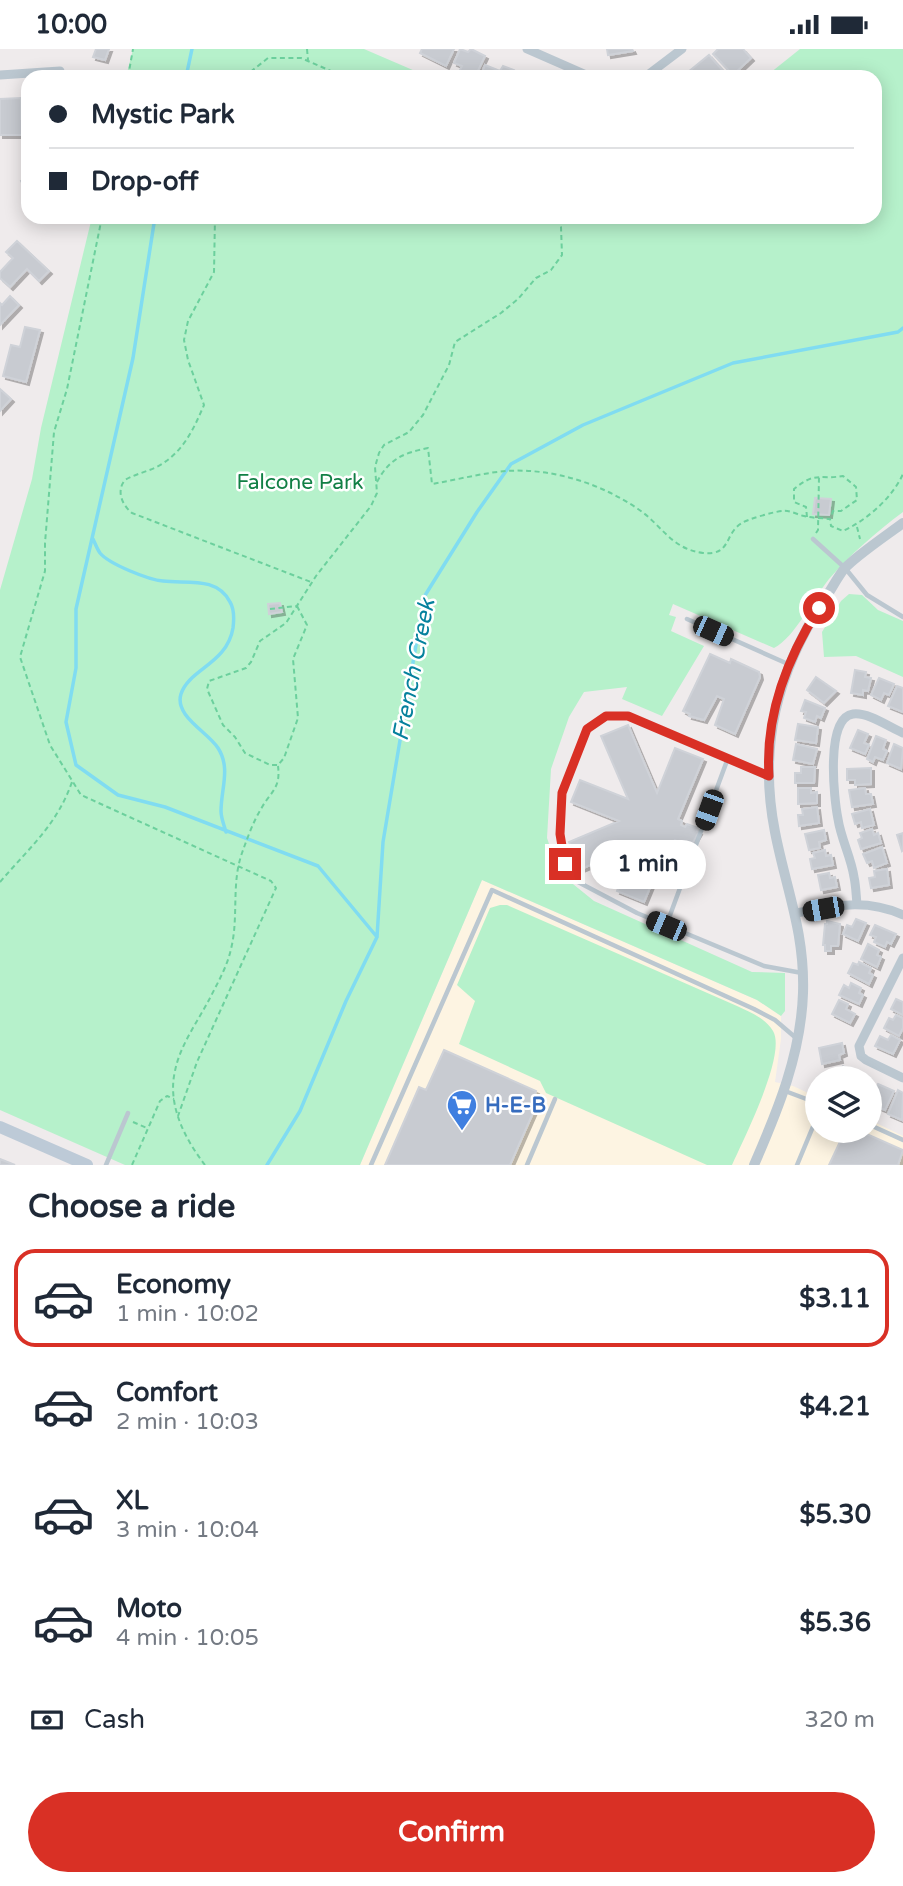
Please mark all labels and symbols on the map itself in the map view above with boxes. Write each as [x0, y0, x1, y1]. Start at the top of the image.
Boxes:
park label: Falcone Park [236, 470, 364, 495]
route start [803, 592, 835, 624]
water label: French Creek [387, 595, 442, 743]
car [690, 613, 737, 649]
car [692, 787, 727, 833]
callout: 1 min [590, 839, 705, 889]
route end [549, 848, 581, 880]
car [801, 895, 846, 923]
car [643, 908, 690, 944]
supermarket icon: H-E-B [445, 1088, 479, 1132]
place label: H-E-B [485, 1093, 546, 1118]

